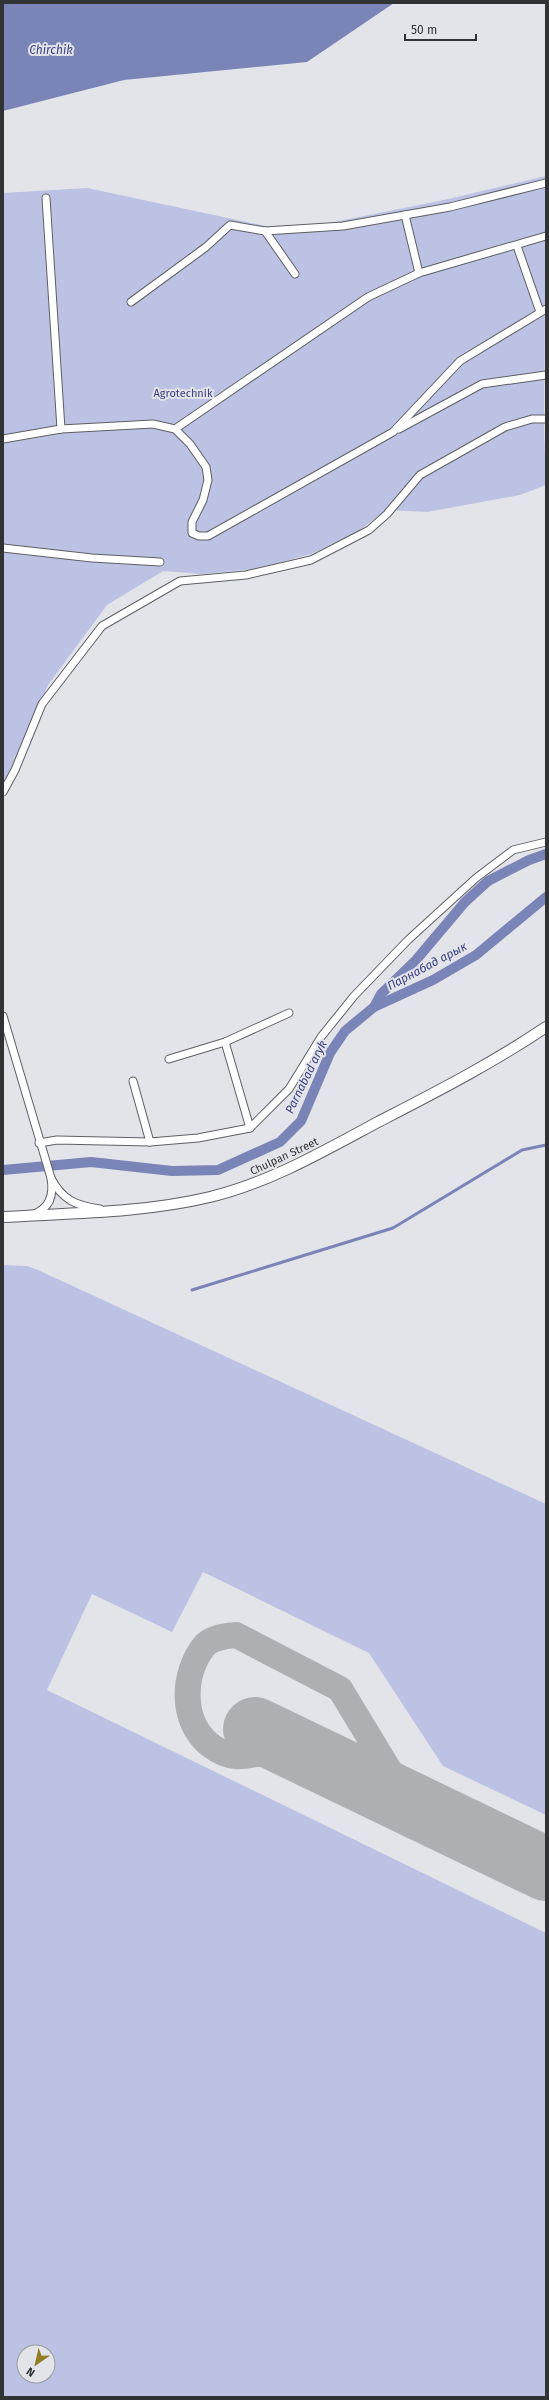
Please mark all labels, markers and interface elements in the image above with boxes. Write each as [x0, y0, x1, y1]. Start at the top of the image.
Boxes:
scale bar [405, 16, 476, 42]
text: 50 m [411, 23, 437, 37]
water label: Chirchik [29, 43, 73, 57]
park label: Agrotechnik [153, 387, 213, 400]
water label: Парнабад арык [385, 939, 470, 993]
water label: Parnabad aryk [282, 1038, 330, 1116]
street label: Chulpan Street [248, 1135, 320, 1178]
north arrow [16, 2344, 56, 2384]
text: N [24, 2364, 37, 2379]

